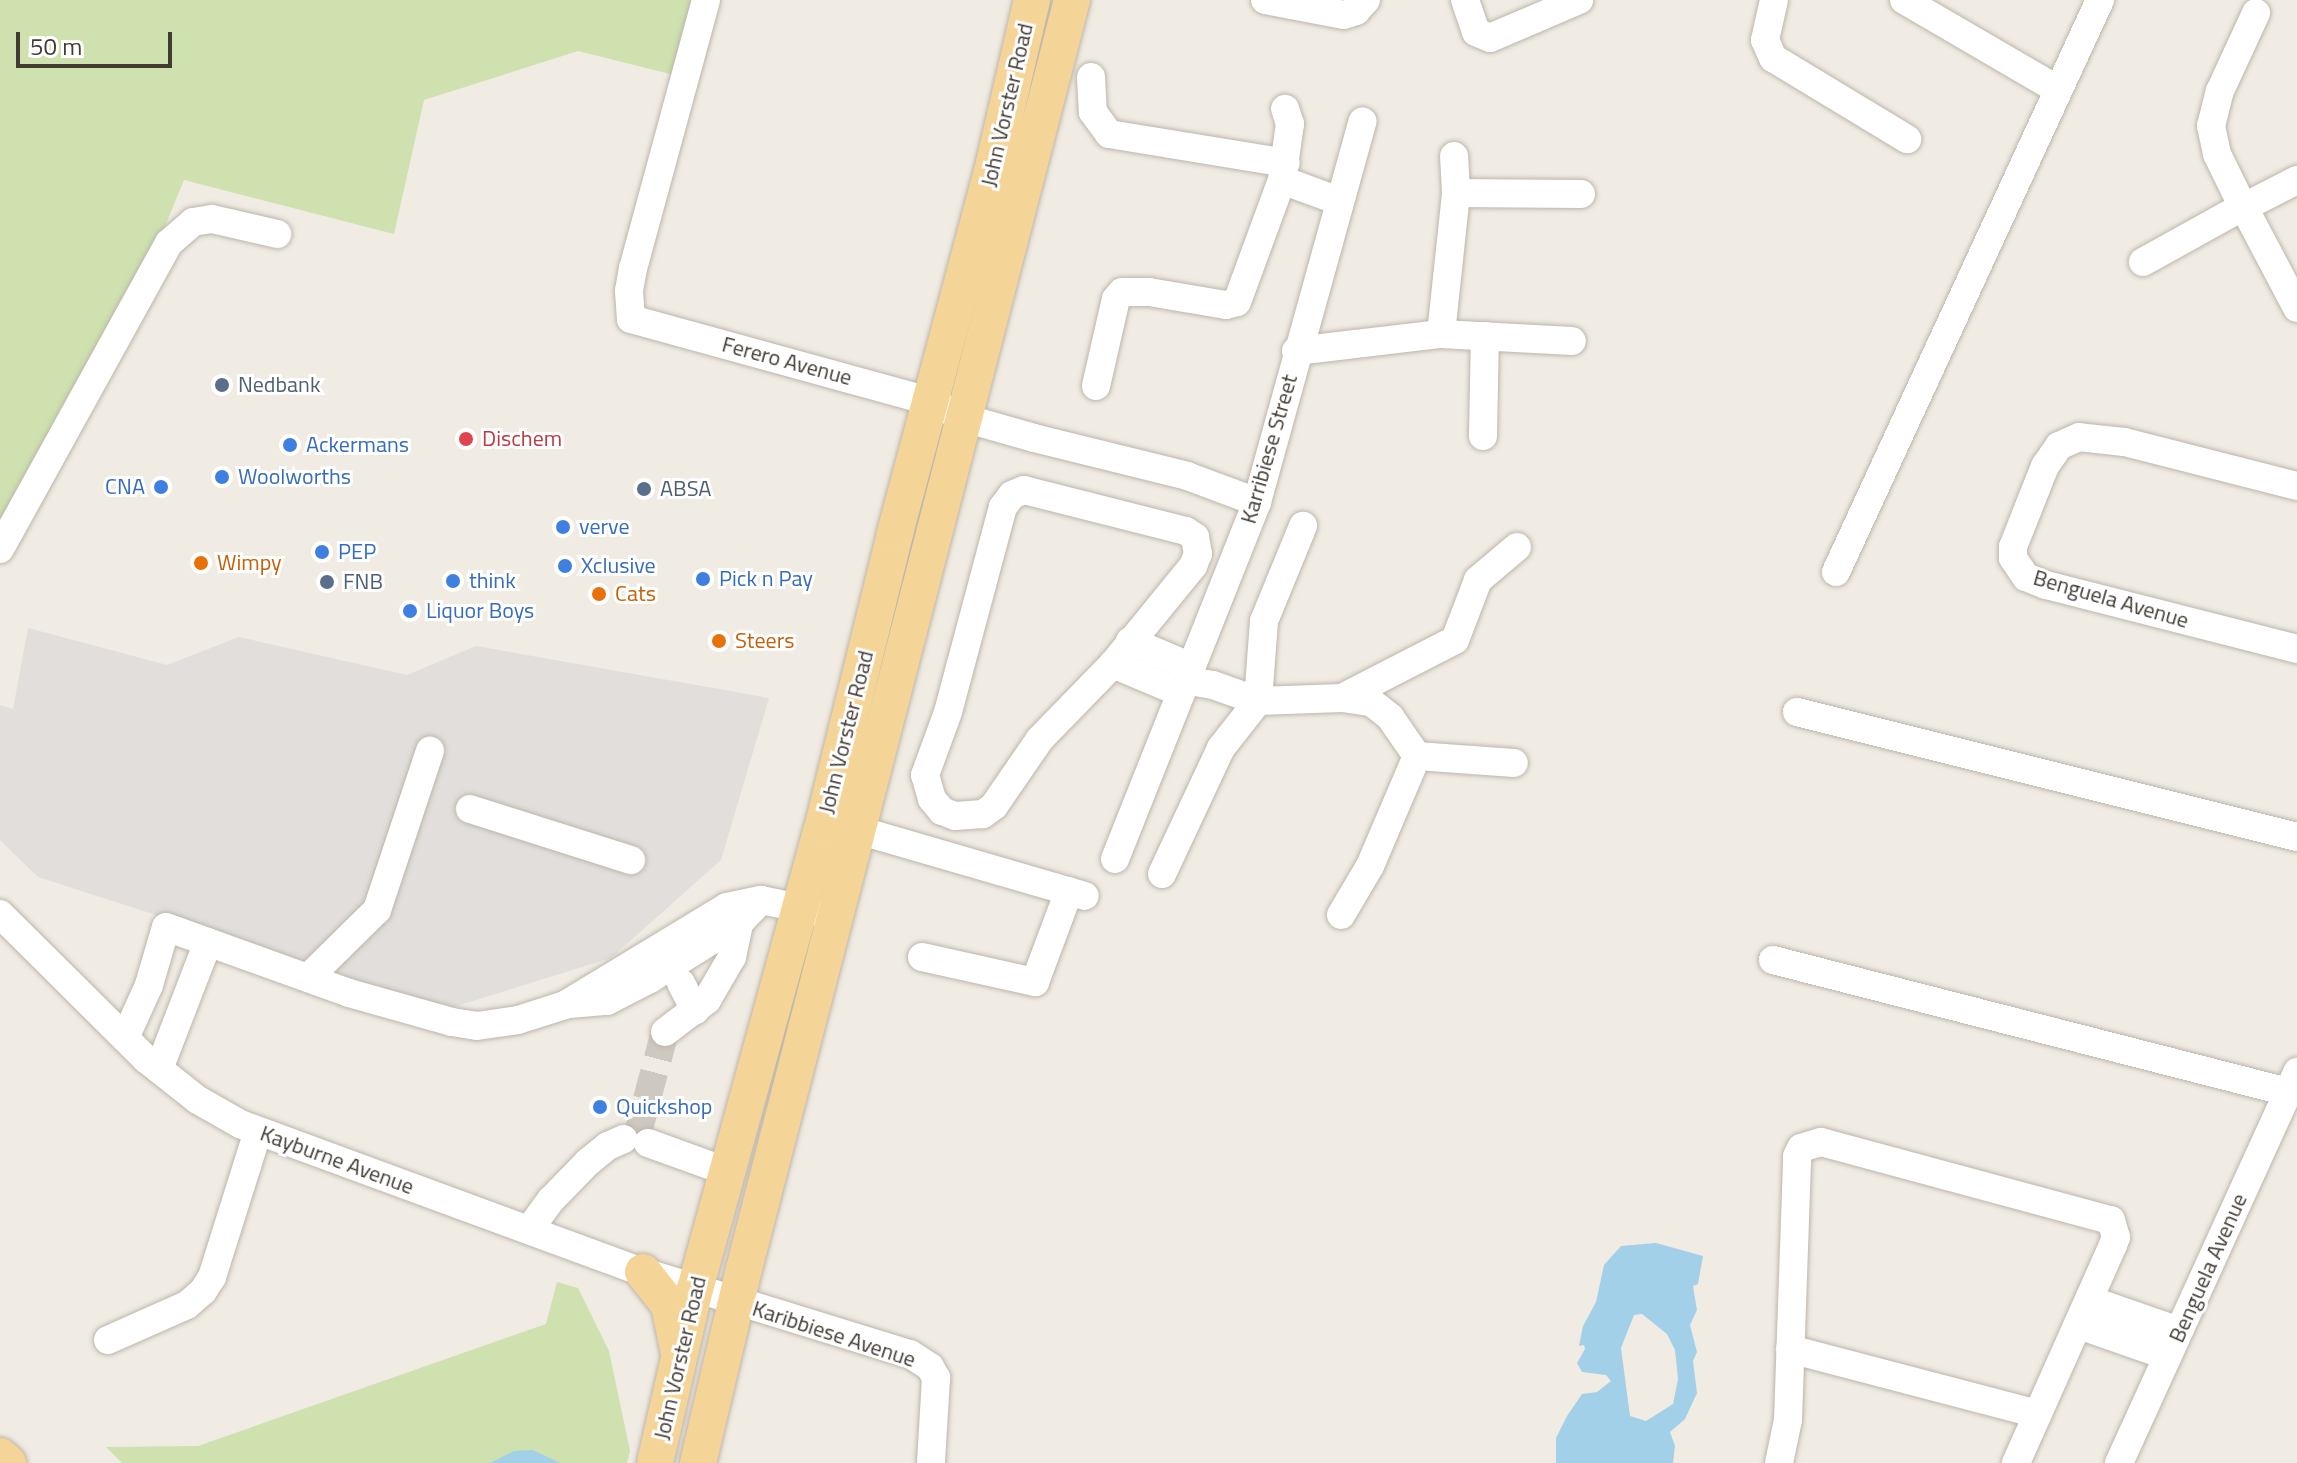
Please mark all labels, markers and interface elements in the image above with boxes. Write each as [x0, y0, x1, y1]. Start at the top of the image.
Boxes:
scale bar [20, 16, 176, 66]
street label: John Vorster Road [975, 21, 1039, 189]
text: 50 m [30, 28, 82, 64]
street label: Ferero Avenue [719, 331, 855, 391]
street label: Karribiese Street [1235, 371, 1303, 527]
place label: Nedbank [238, 372, 320, 398]
marker: Nedbank [213, 376, 231, 394]
place label: Dischem [482, 426, 562, 452]
marker: Dischem [457, 430, 475, 448]
place label: Ackermans [306, 432, 409, 458]
marker: Ackermans [281, 436, 299, 454]
place label: Woolworths [238, 464, 351, 490]
marker: Woolworths [213, 468, 231, 486]
place label: CNA [105, 474, 145, 500]
place label: ABSA [660, 476, 711, 502]
marker: CNA [152, 478, 170, 496]
marker: ABSA [635, 480, 653, 498]
place label: verve [579, 514, 630, 540]
marker: verve [554, 518, 572, 536]
place label: PEP [338, 539, 376, 565]
marker: PEP [313, 543, 331, 561]
place label: Wimpy [217, 550, 282, 576]
place label: Xclusive [581, 553, 656, 579]
marker: Wimpy [192, 554, 210, 572]
marker: Xclusive [556, 557, 574, 575]
street label: Benguela Avenue [2030, 564, 2192, 634]
place label: Pick n Pay [719, 566, 813, 592]
place label: think [469, 568, 516, 594]
place label: FNB [343, 569, 383, 595]
marker: Pick n Pay [694, 570, 712, 588]
marker: think [444, 572, 462, 590]
marker: FNB [318, 573, 336, 591]
place label: Cats [615, 581, 656, 607]
marker: Cats [590, 585, 608, 603]
place label: Liquor Boys [426, 598, 534, 624]
marker: Liquor Boys [401, 602, 419, 620]
place label: Steers [735, 628, 795, 654]
marker: Steers [710, 632, 728, 650]
street label: John Vorster Road [813, 648, 879, 816]
place label: Quickshop [616, 1094, 712, 1120]
marker: Quickshop [591, 1098, 609, 1116]
street label: Kayburne Avenue [257, 1120, 417, 1200]
street label: Benguela Avenue [2163, 1189, 2253, 1347]
street label: John Vorster Road [648, 1274, 712, 1442]
street label: Karibbiese Avenue [749, 1295, 919, 1373]

